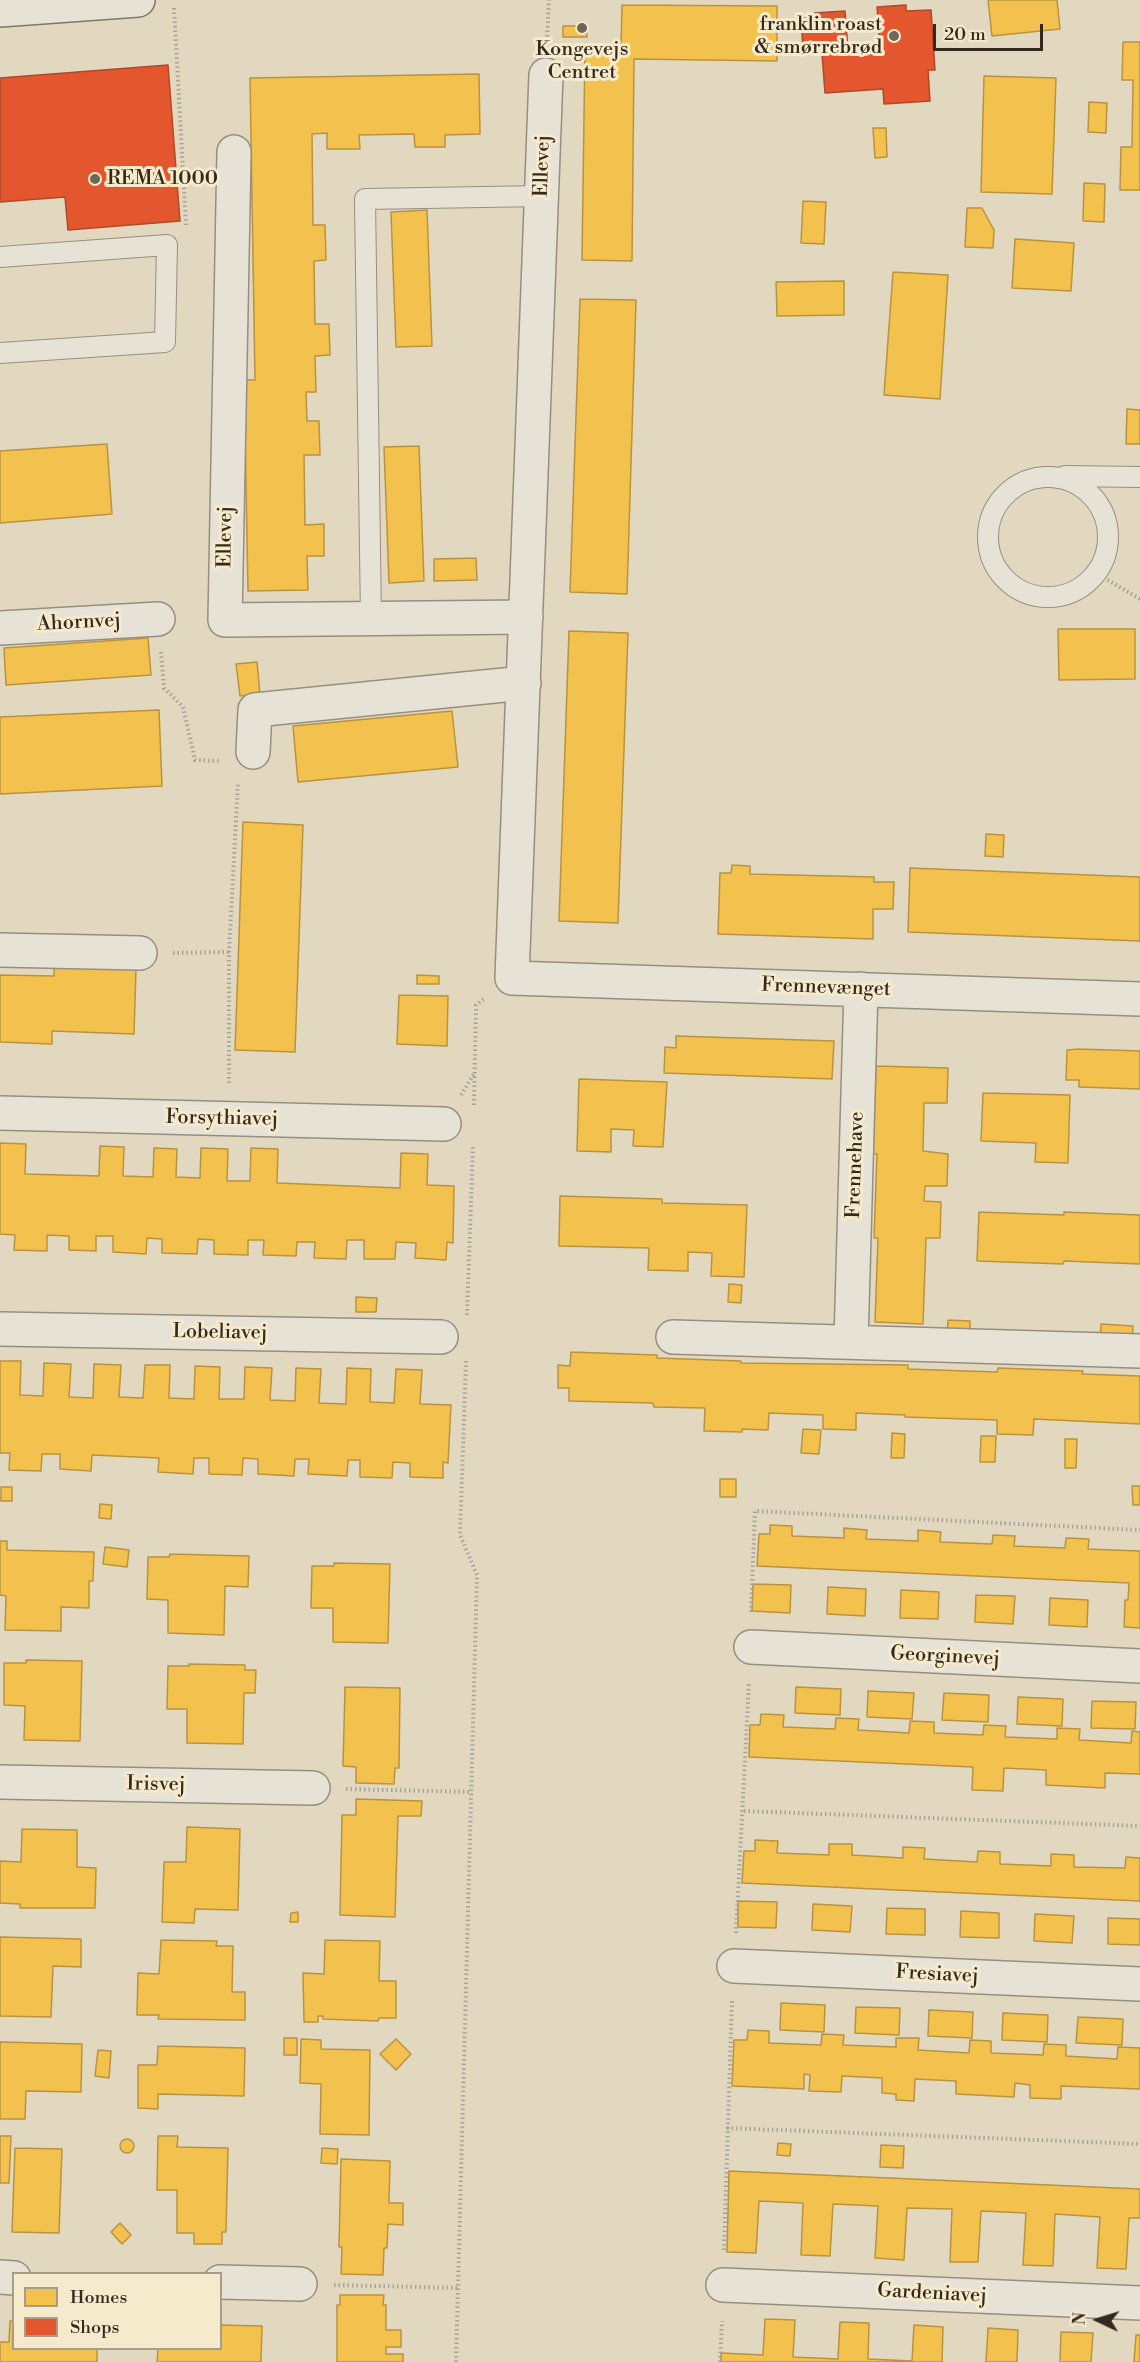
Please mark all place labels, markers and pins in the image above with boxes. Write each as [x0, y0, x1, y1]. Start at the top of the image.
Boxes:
place label: franklin roast & smørrebrød [754, 13, 882, 60]
marker: Kongevejs Centret [575, 21, 589, 35]
marker: franklin roast & smørrebrød [887, 29, 901, 43]
place label: Kongevejs Centret [536, 38, 628, 85]
place label: REMA 1000 [107, 167, 218, 191]
marker: REMA 1000 [88, 172, 102, 186]

